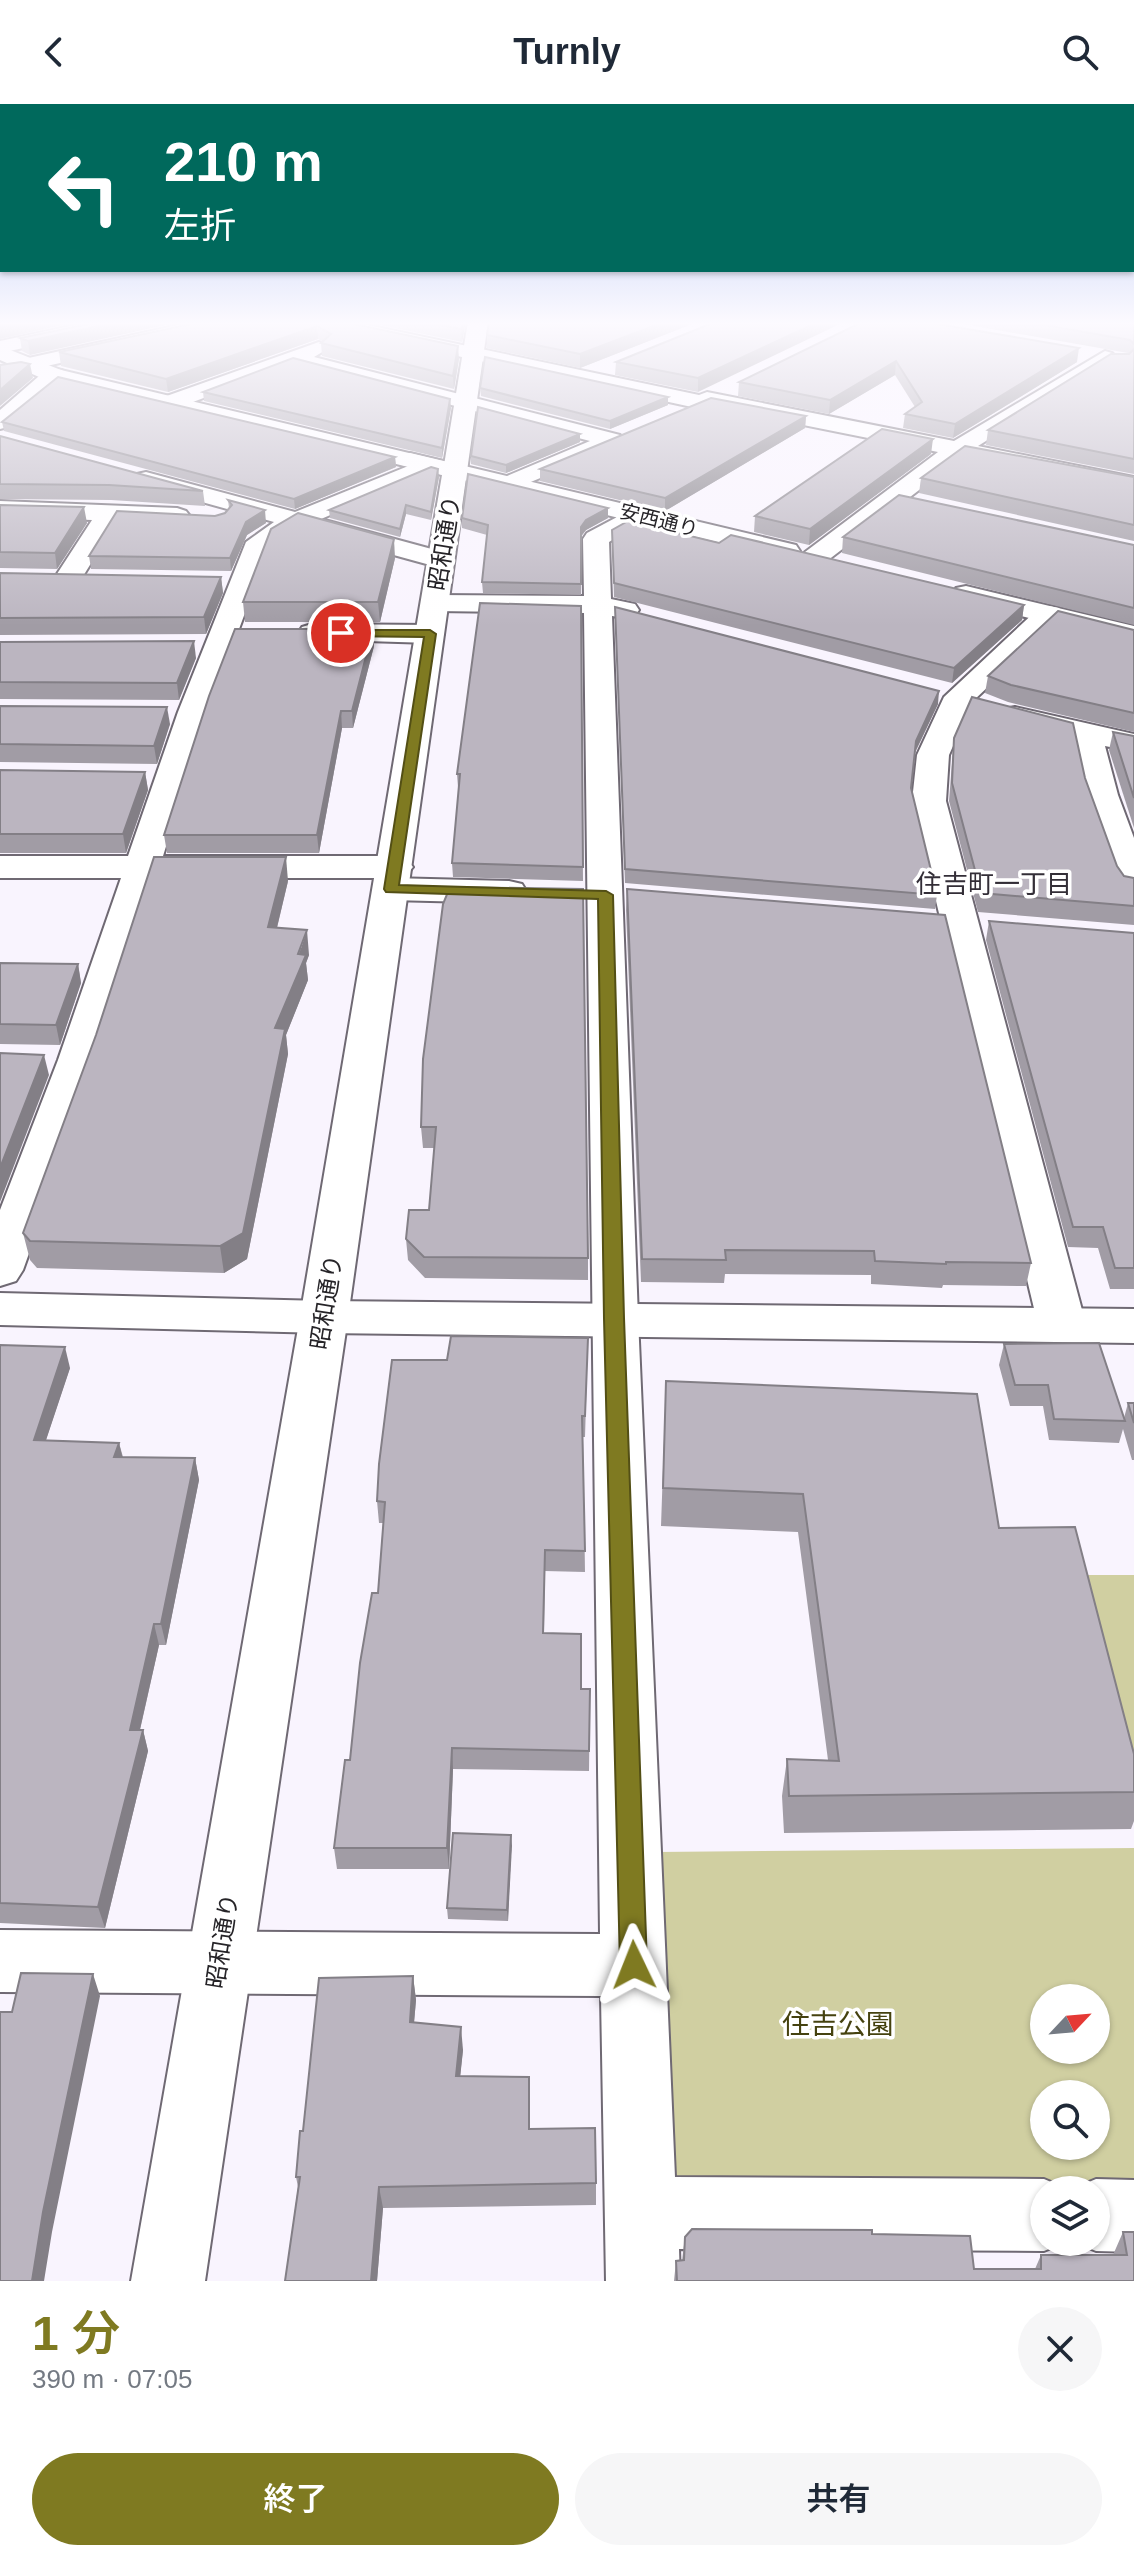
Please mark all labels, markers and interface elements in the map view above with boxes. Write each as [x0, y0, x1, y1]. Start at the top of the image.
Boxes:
icon: back [32, 30, 76, 74]
icon: search [1058, 30, 1102, 74]
text: Turnly [513, 31, 621, 72]
text: 210 m [164, 130, 323, 193]
icon: left [32, 136, 136, 240]
text: 左折 [164, 205, 236, 246]
street label: 昭和通り [423, 493, 465, 593]
street label: 安西通り [618, 500, 700, 540]
pin [307, 599, 375, 667]
icon: arrive [319, 611, 363, 655]
district label: 住吉町一丁目 [916, 869, 1072, 899]
street label: 昭和通り [305, 1252, 347, 1352]
street label: 昭和通り [201, 1891, 243, 1991]
position arrow [592, 1923, 676, 2007]
north arrow [1030, 1984, 1110, 2064]
map controls [1030, 1984, 1110, 2256]
park label: 住吉公園 [782, 2009, 894, 2040]
button: search [1030, 2080, 1110, 2160]
button: layers [1030, 2176, 1110, 2256]
text: 1 分 [32, 2307, 120, 2360]
button: close [1018, 2307, 1102, 2391]
text: 390 m · 07:05 [32, 2364, 192, 2394]
button: 終了 [32, 2453, 559, 2545]
button: 共有 [575, 2453, 1102, 2545]

